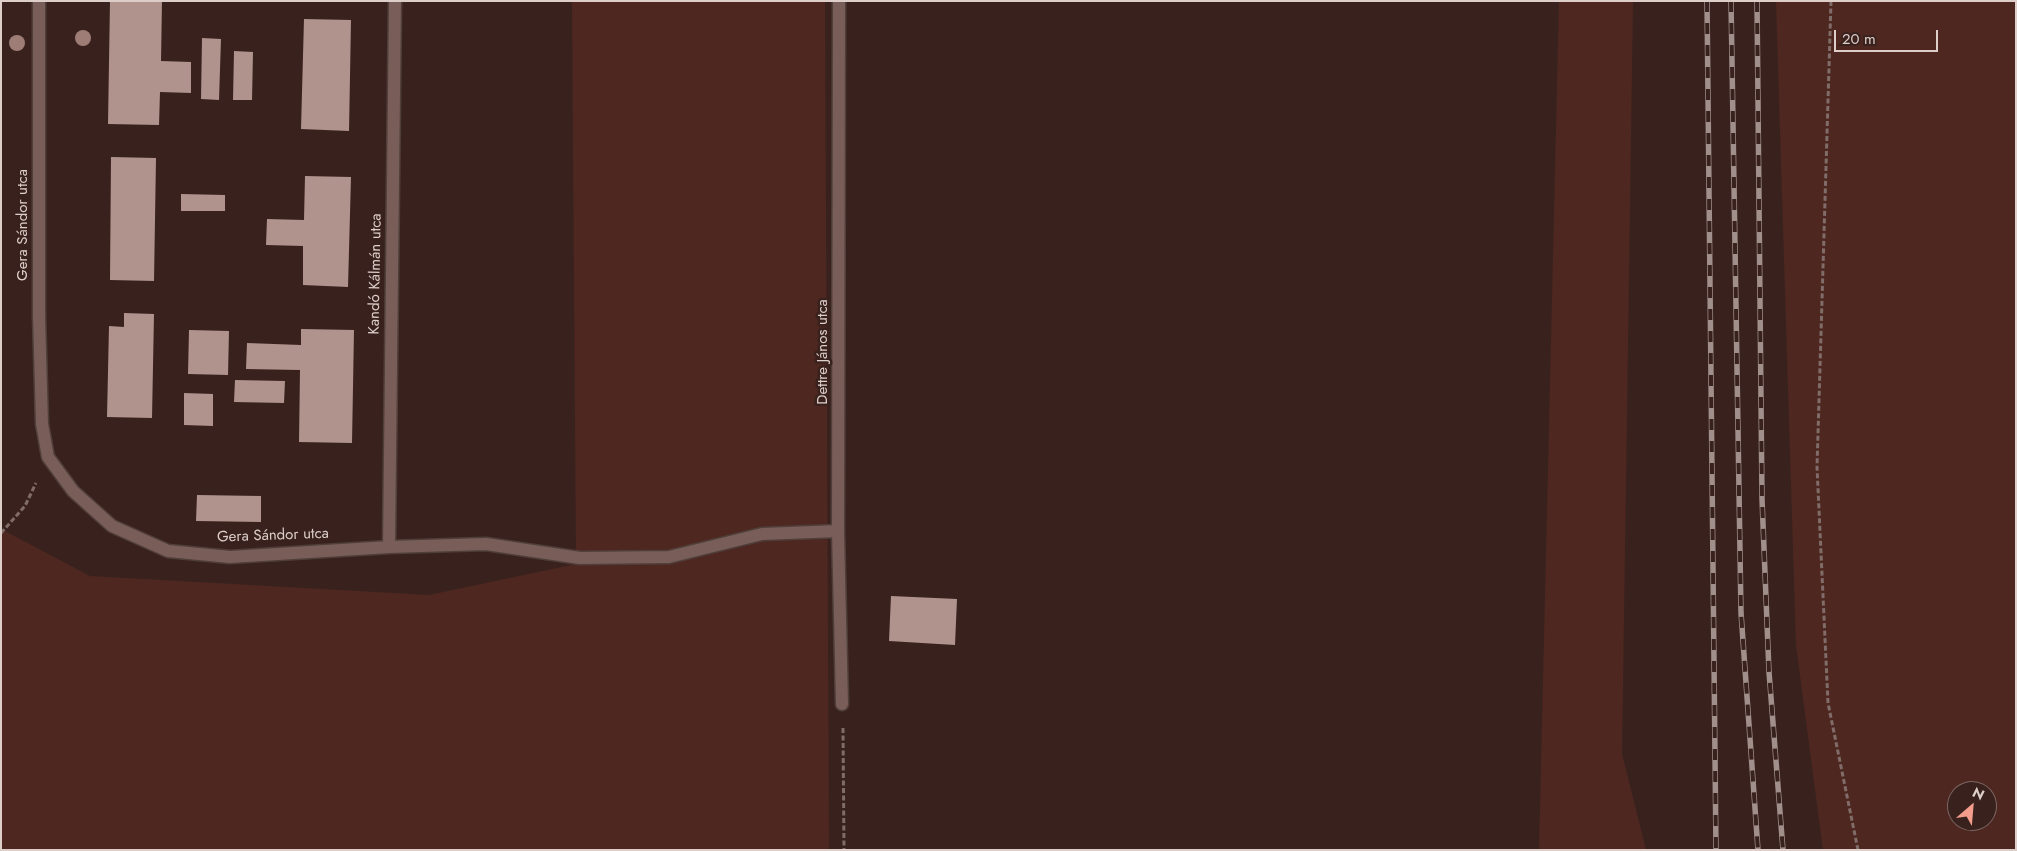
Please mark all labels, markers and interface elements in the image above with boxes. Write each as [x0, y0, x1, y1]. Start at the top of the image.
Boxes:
scale bar [1837, 20, 1941, 52]
text: 20 m [1842, 28, 1876, 50]
street label: Gera Sándor utca [14, 169, 32, 281]
street label: Kandó Kálmán utca [366, 213, 386, 335]
street label: Dettre János utca [814, 299, 832, 405]
street label: Gera Sándor utca [217, 525, 329, 547]
north arrow [1947, 781, 1997, 831]
text: N [1969, 782, 1988, 805]

